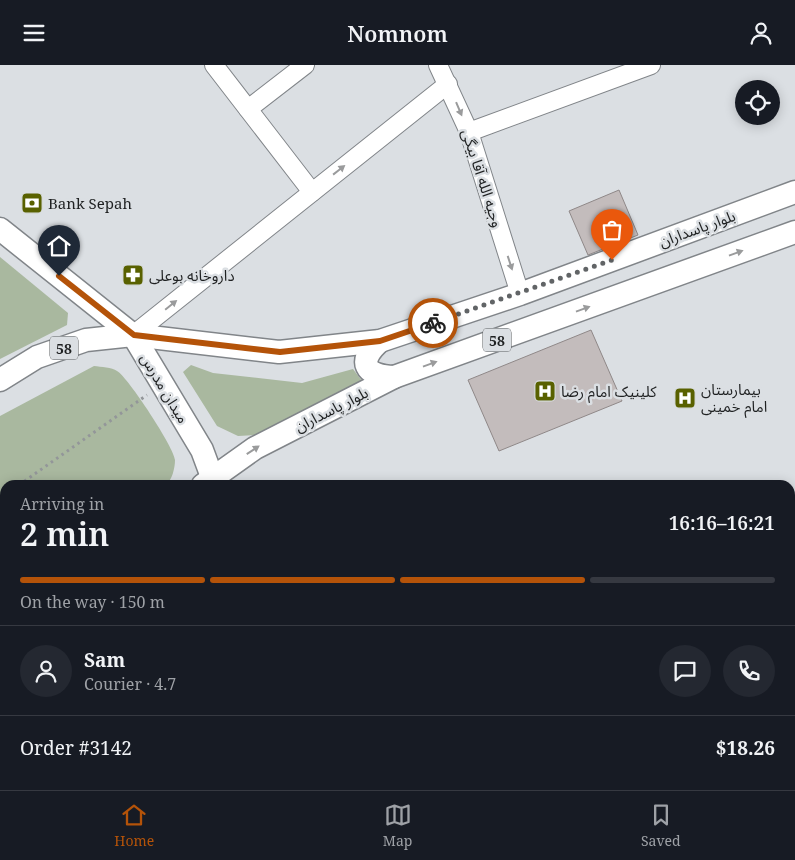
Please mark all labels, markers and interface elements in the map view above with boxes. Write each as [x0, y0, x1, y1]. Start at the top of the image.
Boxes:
text: Nomnom [347, 18, 448, 48]
icon: menu [20, 19, 48, 47]
icon: person [747, 19, 775, 47]
map controls [735, 80, 780, 125]
button: locate [735, 80, 780, 125]
one-way arrow [455, 102, 463, 116]
street label: وجیه الله آقا بیگی [458, 126, 508, 230]
one-way arrow [332, 165, 345, 176]
bank icon: Bank Sepah [20, 191, 44, 215]
place label: Bank Sepah [48, 193, 132, 213]
street label: بلوار پاسداران [656, 205, 738, 252]
pin [591, 209, 633, 260]
icon: bag [598, 216, 626, 244]
pin [38, 225, 80, 276]
icon: home [45, 232, 73, 260]
one-way arrow [729, 249, 744, 257]
one-way arrow [507, 256, 515, 271]
pharmacy icon: داروخانه بوعلی [121, 263, 145, 287]
place label: داروخانه بوعلی [149, 265, 235, 285]
courier [408, 298, 458, 348]
one-way arrow [165, 299, 178, 310]
one-way arrow [576, 305, 591, 313]
icon: bike [419, 309, 447, 337]
road number: 58 [483, 329, 511, 351]
road number: 58 [50, 337, 78, 359]
street label: میدان مدرس [136, 349, 194, 427]
one-way arrow [423, 360, 438, 368]
hospital icon: کلینیک امام رضا [533, 379, 557, 403]
place label: بیمارستان امام خمینی [701, 379, 767, 418]
place label: کلینیک امام رضا [561, 381, 657, 403]
street label: بلوار پاسداران [291, 382, 372, 437]
hospital icon: بیمارستان امام خمینی [673, 386, 697, 410]
one-way arrow [246, 446, 260, 455]
text: Arriving in [20, 493, 104, 515]
text: 16:16–16:21 [669, 510, 775, 536]
text: 2 min [20, 512, 109, 555]
text: On the way · 150 m [20, 591, 165, 613]
button: person [20, 645, 72, 697]
button: chat [659, 645, 711, 697]
button: phone [723, 645, 775, 697]
text: Sam [84, 647, 125, 673]
text: Courier · 4.7 [84, 673, 176, 695]
text: Order #3142 [20, 735, 132, 761]
text: $18.26 [716, 735, 775, 761]
tab: Home [114, 801, 154, 850]
tab: Map [383, 801, 412, 850]
tab: Saved [641, 801, 681, 850]

